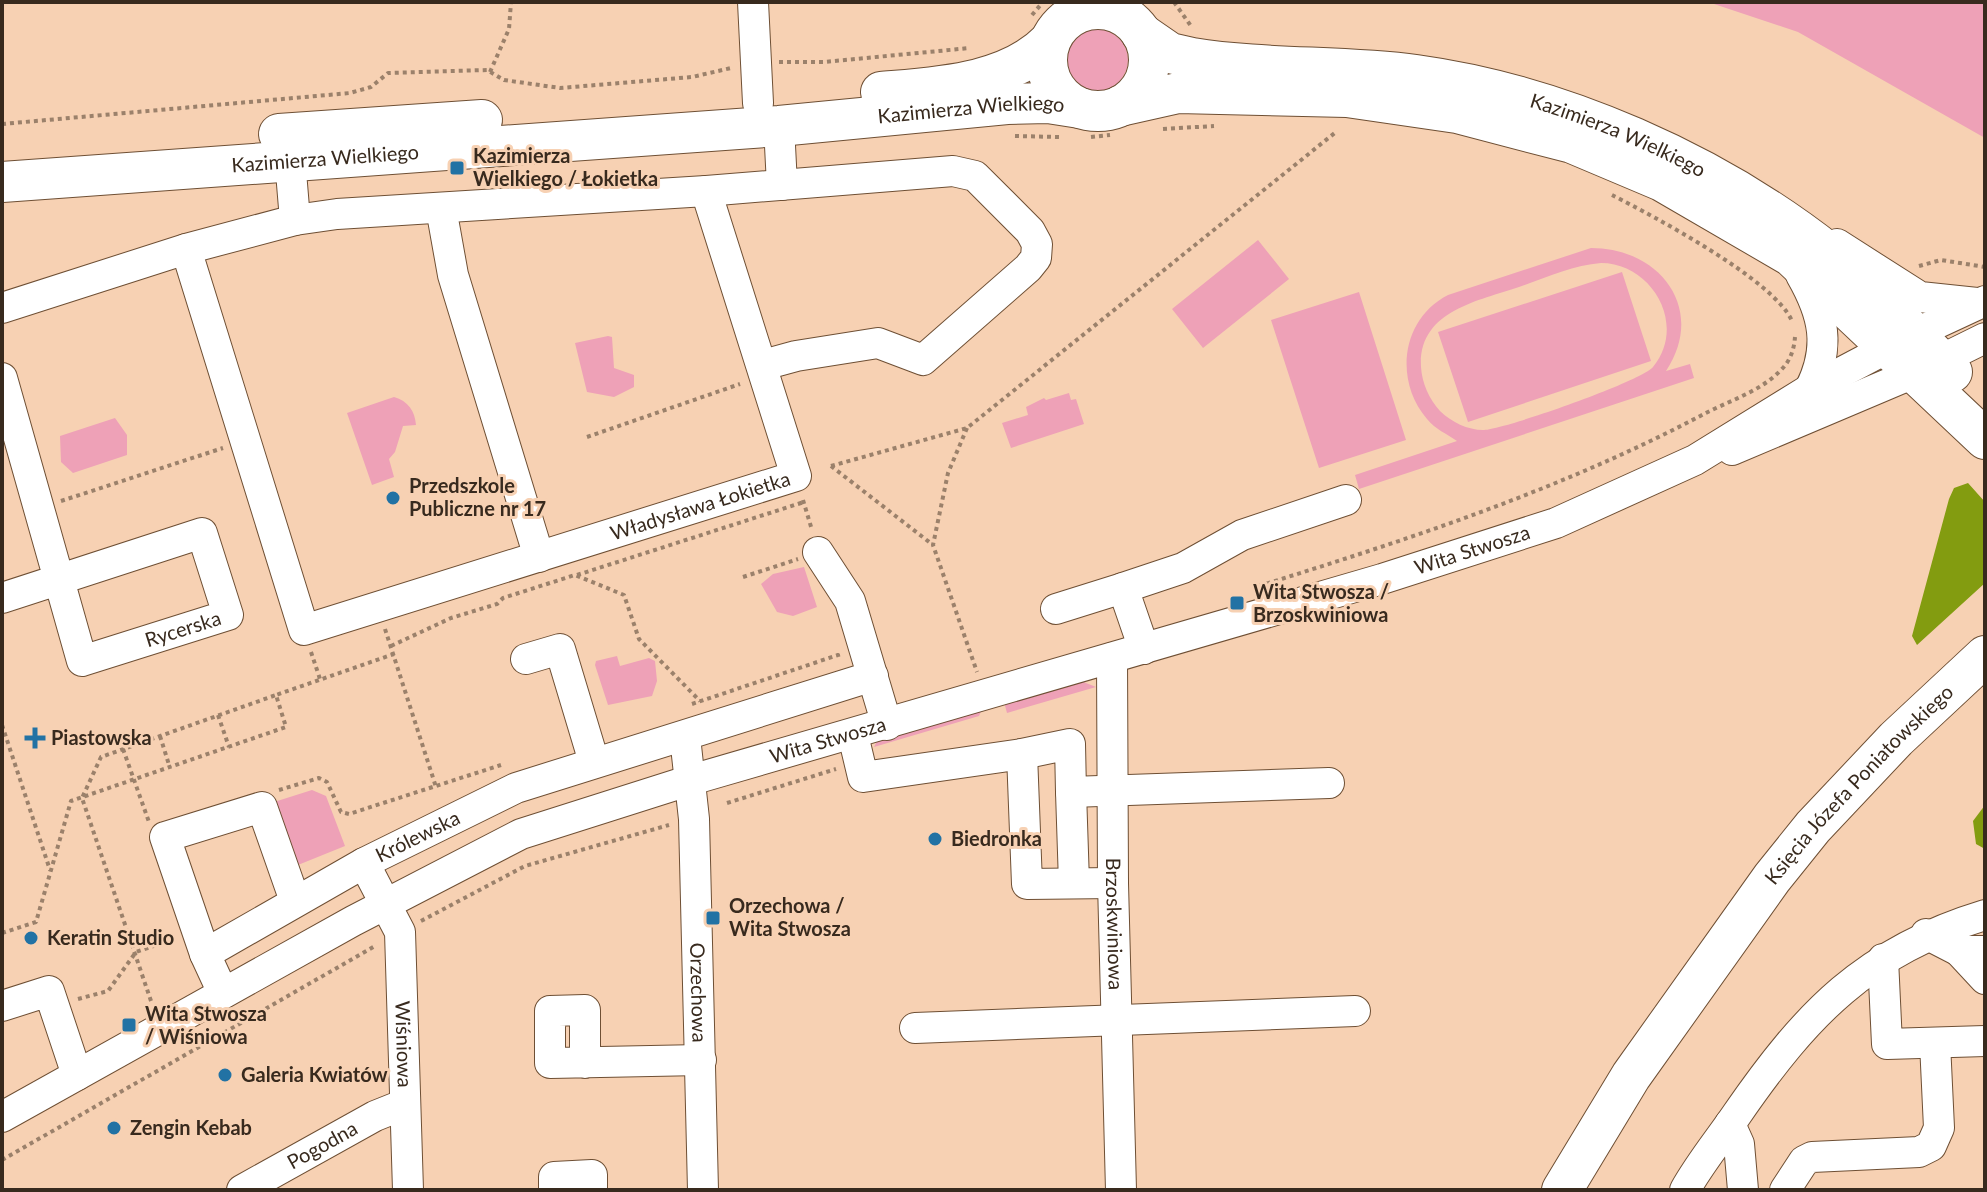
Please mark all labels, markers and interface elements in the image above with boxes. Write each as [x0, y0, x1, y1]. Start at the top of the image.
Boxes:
street label: Kazimierza Wielkiego [1527, 88, 1710, 181]
street label: Kazimierza Wielkiego [876, 89, 1067, 127]
street label: Kazimierza Wielkiego [231, 139, 420, 176]
place label: Kazimierza Wielkiego / Łokietka [473, 143, 658, 190]
marker: Kazimierza Wielkiego / Łokietka [448, 159, 466, 177]
street label: Władysława Łokietka [607, 466, 793, 544]
place label: Przedszkole Publiczne nr 17 [409, 473, 546, 520]
marker: Przedszkole Publiczne nr 17 [384, 489, 402, 507]
street label: Wita Stwosza [1411, 519, 1533, 579]
place label: Wita Stwosza / Brzoskwiniowa [1253, 579, 1389, 626]
marker: Wita Stwosza / Brzoskwiniowa [1228, 594, 1246, 612]
street label: Rycerska [142, 605, 224, 651]
street label: Księcia Józefa Poniatowskiego [1759, 679, 1957, 889]
street label: Wita Stwosza [767, 711, 888, 768]
place label: Piastowska [51, 725, 152, 749]
marker: Piastowska [26, 729, 44, 747]
street label: Królewska [371, 805, 463, 867]
place label: Biedronka [951, 826, 1042, 850]
marker: Biedronka [926, 830, 944, 848]
street label: Brzoskwiniowa [1102, 858, 1129, 990]
place label: Orzechowa / Wita Stwosza [729, 893, 851, 940]
marker: Orzechowa / Wita Stwosza [704, 909, 722, 927]
place label: Keratin Studio [47, 925, 174, 949]
marker: Keratin Studio [22, 929, 40, 947]
street label: Orzechowa [686, 942, 712, 1043]
street label: Wiśniowa [391, 1000, 418, 1088]
place label: Wita Stwosza / Wiśniowa [145, 1001, 267, 1048]
marker: Wita Stwosza / Wiśniowa [120, 1016, 138, 1034]
place label: Galeria Kwiatów [241, 1062, 388, 1086]
marker: Galeria Kwiatów [216, 1066, 234, 1084]
place label: Zengin Kebab [130, 1115, 252, 1139]
street label: Pogodna [283, 1115, 361, 1174]
marker: Zengin Kebab [105, 1119, 123, 1137]

